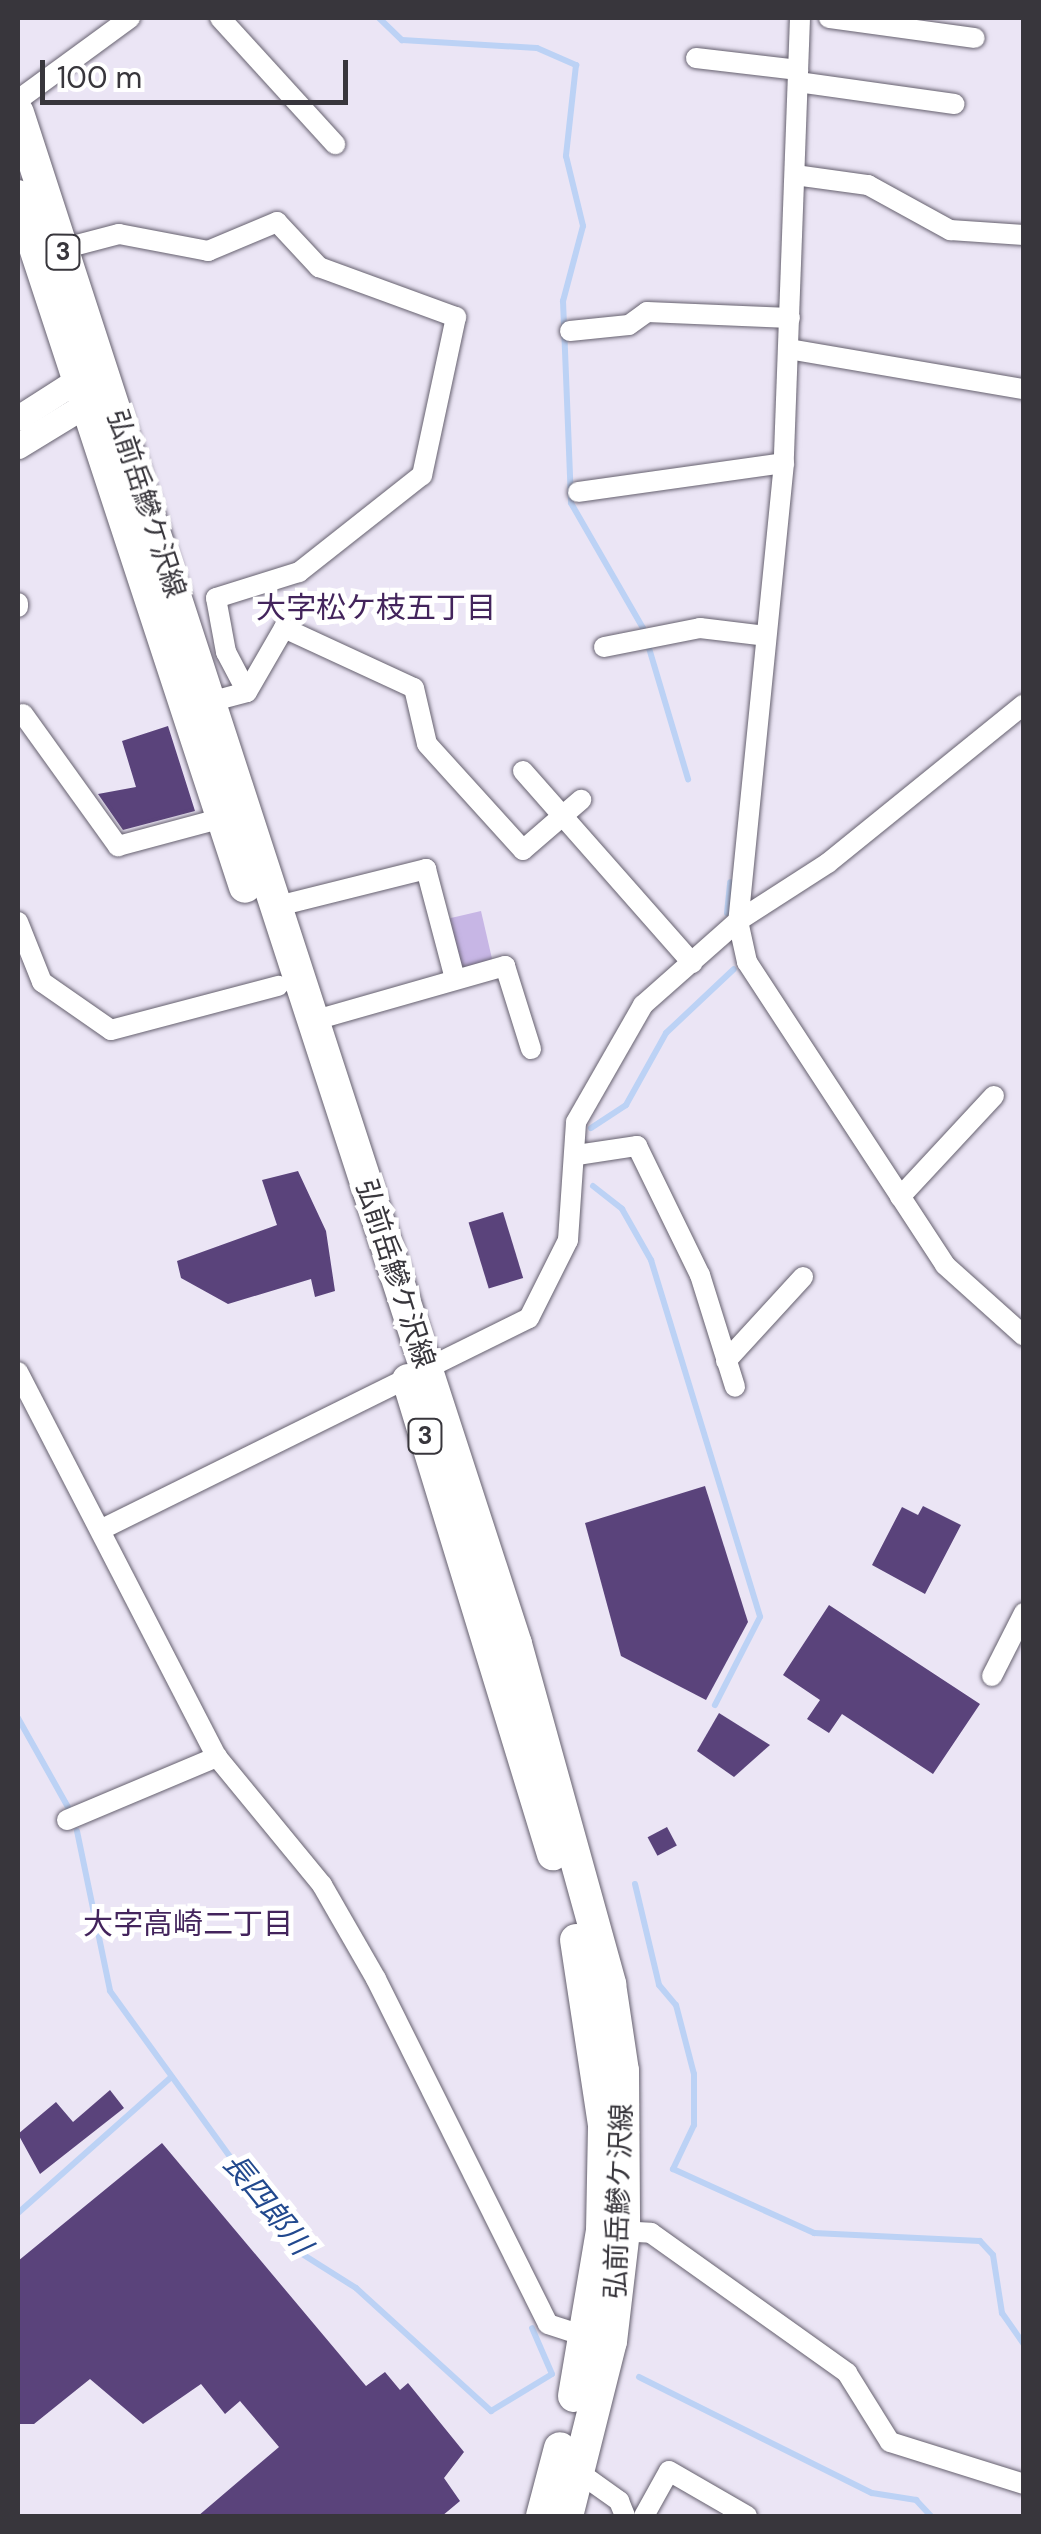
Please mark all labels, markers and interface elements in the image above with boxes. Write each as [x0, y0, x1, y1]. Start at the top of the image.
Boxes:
scale bar [45, 40, 352, 102]
text: 100 m [57, 58, 142, 97]
road number: 3 [43, 232, 83, 272]
street label: 弘前岳鰺ケ沢線 [100, 406, 192, 602]
district label: 大字松ケ枝五丁目 [256, 590, 496, 626]
street label: 弘前岳鰺ケ沢線 [349, 1176, 441, 1372]
road number: 3 [405, 1416, 445, 1456]
district label: 大字高崎二丁目 [83, 1906, 293, 1942]
street label: 弘前岳鰺ケ沢線 [599, 2102, 639, 2300]
water label: 長四郎川 [215, 2146, 319, 2262]

